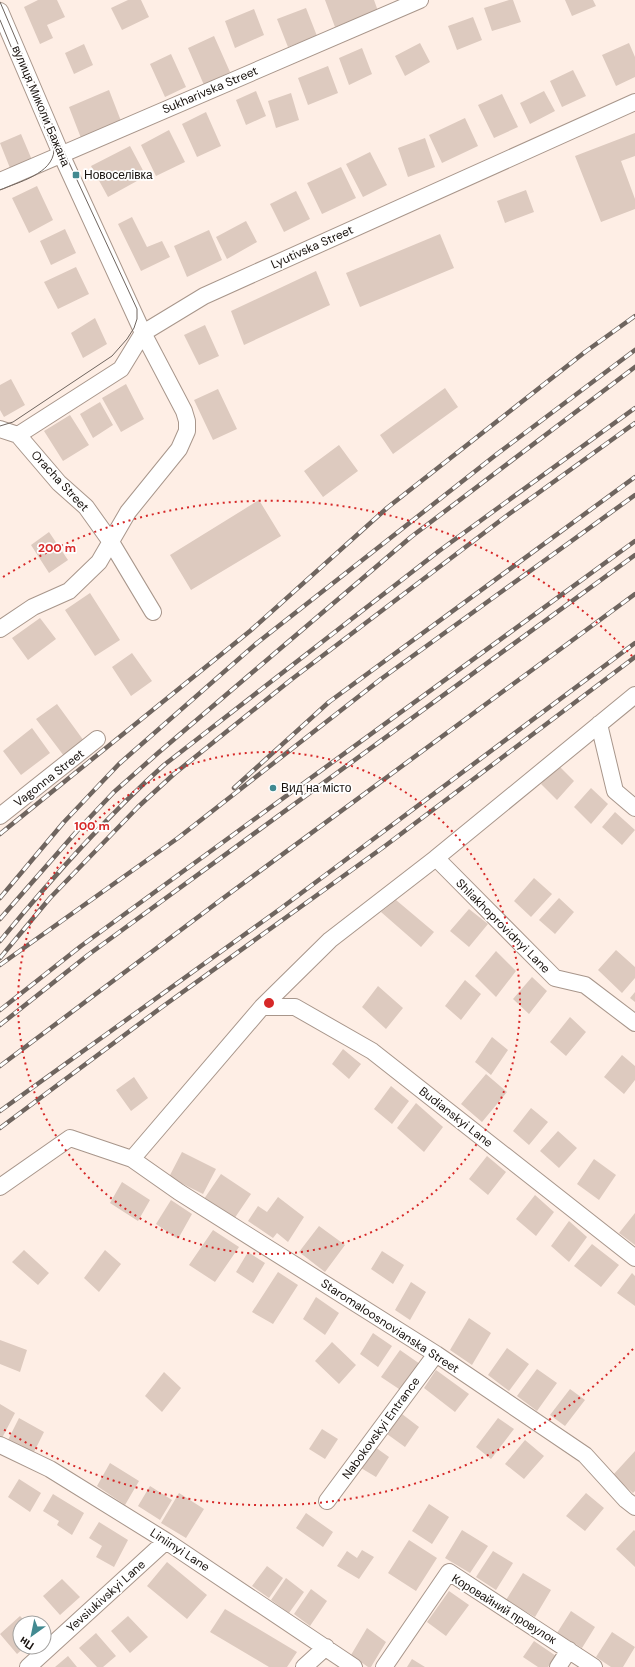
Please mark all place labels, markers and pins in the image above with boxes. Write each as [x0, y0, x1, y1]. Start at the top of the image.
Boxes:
place label: Новоселівка [84, 167, 153, 183]
marker: Новоселівка [71, 170, 81, 180]
place label: Вид на місто [281, 780, 352, 796]
marker: Вид на місто [268, 783, 278, 793]
centre of rings [262, 996, 276, 1010]

